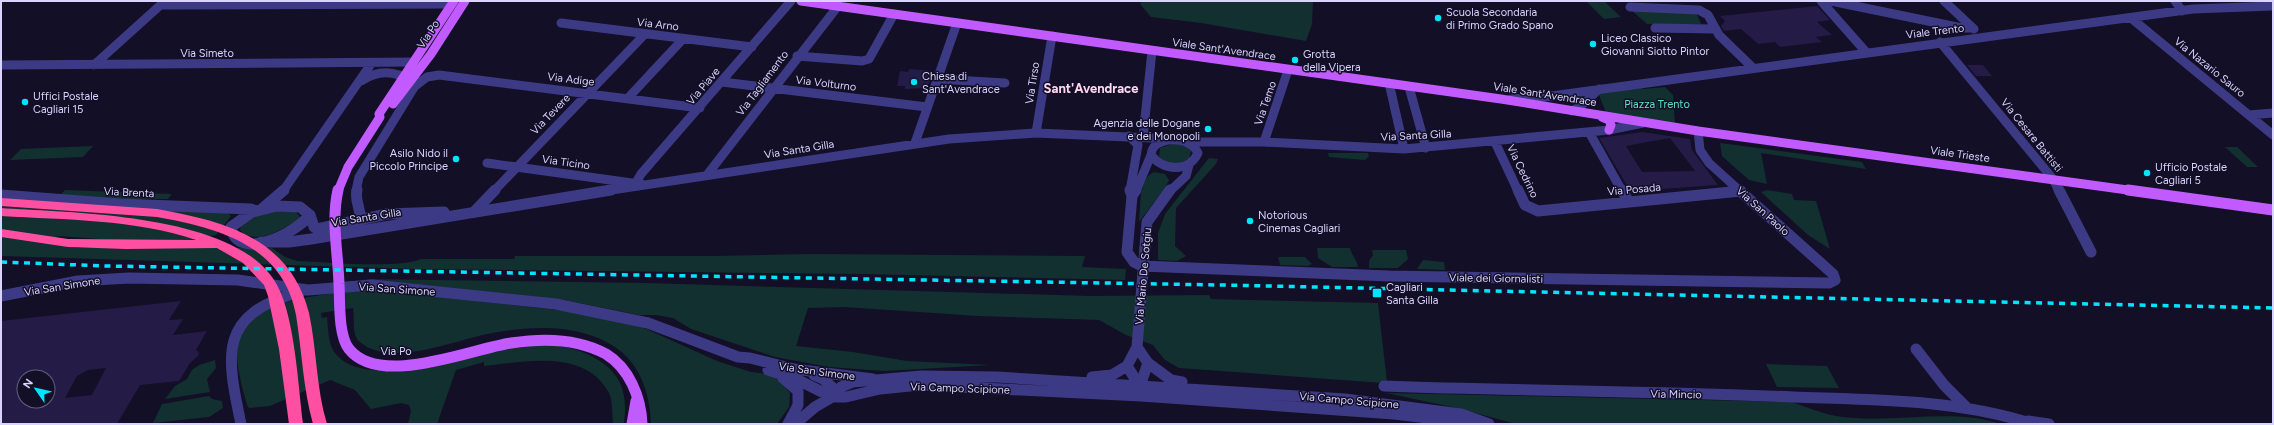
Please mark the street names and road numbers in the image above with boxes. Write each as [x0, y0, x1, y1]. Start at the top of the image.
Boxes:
street label: Via Arno [636, 15, 680, 34]
street label: Via Po [414, 18, 442, 51]
street label: Viale Trento [1905, 21, 1965, 42]
street label: Via Nazario Sauro [2172, 35, 2248, 100]
street label: Viale Sant'Avendrace [1171, 36, 1277, 63]
street label: Via Simeto [180, 47, 234, 60]
street label: Via Tagliamento [734, 48, 791, 119]
street label: Via Tirso [1023, 61, 1042, 105]
street label: Via Piave [684, 65, 723, 108]
street label: Via Adige [547, 70, 595, 89]
street label: Via Volturno [795, 73, 857, 94]
street label: Via Temo [1252, 79, 1279, 127]
street label: Viale Sant'Avendrace [1492, 80, 1598, 109]
street label: Via Tevere [528, 91, 573, 137]
street label: Via Cesare Battisti [1998, 96, 2065, 175]
street label: Via Santa Gilla [1380, 127, 1452, 144]
street label: Via Santa Gilla [763, 138, 835, 161]
street label: Via Cedrino [1504, 142, 1541, 200]
street label: Viale Trieste [1929, 144, 1991, 165]
street label: Via Ticino [541, 153, 591, 172]
street label: Via Posada [1607, 181, 1661, 198]
street label: Via San Paolo [1734, 184, 1792, 239]
street label: Via Brenta [103, 185, 155, 200]
street label: Via Santa Gilla [330, 206, 402, 229]
street label: Via Mario De Sotgiu [1133, 227, 1154, 325]
street label: Viale dei Giornalisti [1449, 271, 1543, 286]
street label: Via San Simone [23, 274, 101, 299]
street label: Via San Simone [358, 280, 436, 299]
street label: Via Po [380, 345, 412, 358]
street label: Via San Simone [778, 360, 856, 383]
street label: Via Campo Scipione [910, 380, 1010, 397]
street label: Via Mincio [1650, 388, 1702, 401]
street label: Via Campo Scipione [1299, 390, 1399, 411]

